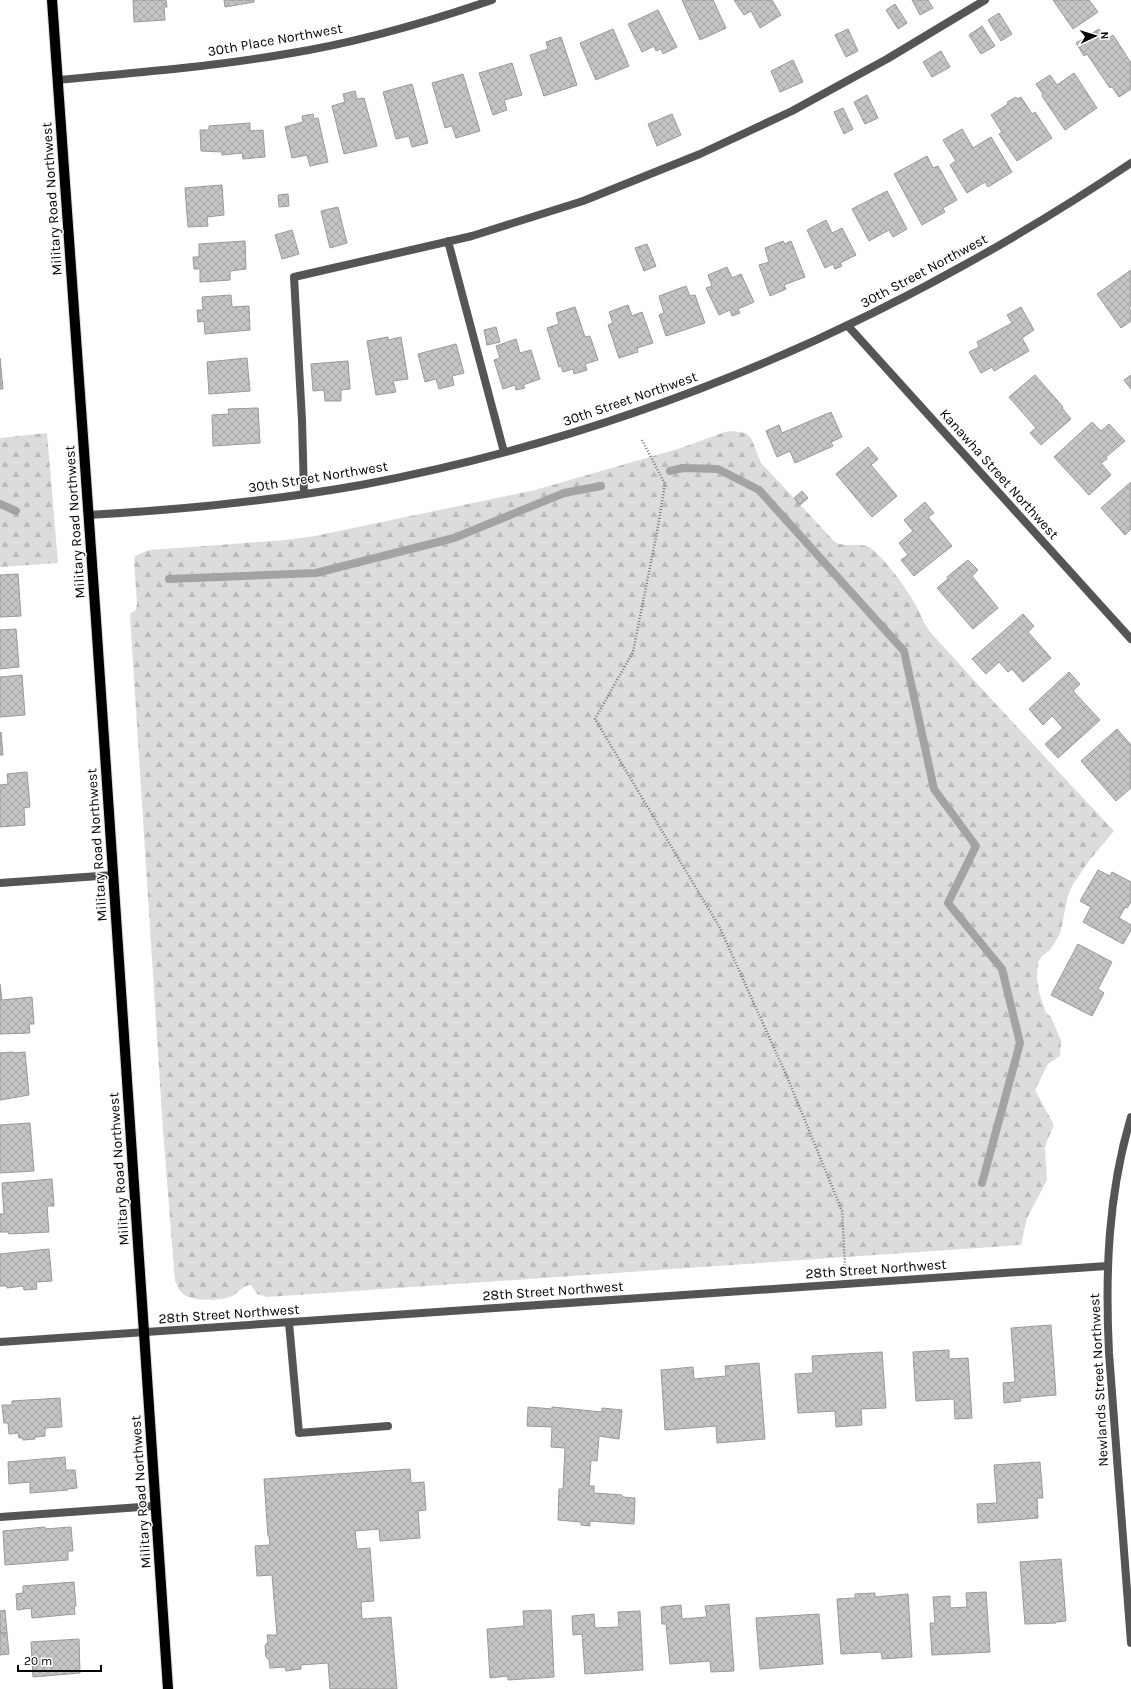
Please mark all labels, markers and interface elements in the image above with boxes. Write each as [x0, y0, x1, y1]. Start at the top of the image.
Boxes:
north arrow [1075, 16, 1115, 56]
street label: 30th Place Northwest [206, 20, 344, 60]
text: N [1098, 31, 1111, 40]
street label: Military Road Northwest [38, 122, 66, 276]
street label: 30th Street Northwest [858, 230, 990, 312]
street label: 30th Street Northwest [560, 368, 700, 430]
street label: Kanawha Street Northwest [936, 405, 1062, 543]
street label: Military Road Northwest [61, 445, 89, 599]
street label: 30th Street Northwest [247, 458, 389, 496]
street label: Military Road Northwest [83, 768, 111, 922]
street label: Military Road Northwest [105, 1092, 133, 1246]
street label: 28th Street Northwest [805, 1256, 947, 1282]
street label: 28th Street Northwest [482, 1278, 624, 1304]
street label: Newlands Street Northwest [1086, 1293, 1112, 1467]
street label: 28th Street Northwest [158, 1301, 300, 1327]
street label: Military Road Northwest [127, 1415, 155, 1569]
scale bar [18, 1647, 101, 1673]
text: 20 m [24, 1654, 52, 1668]

